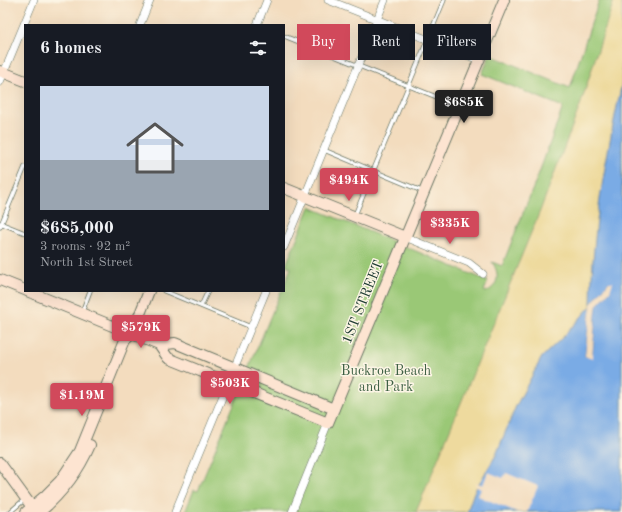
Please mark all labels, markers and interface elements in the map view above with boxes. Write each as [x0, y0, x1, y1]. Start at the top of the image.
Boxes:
chip: Buy [297, 24, 350, 60]
chip: Rent [358, 24, 415, 60]
chip: Filters [423, 24, 491, 60]
icon: filters [247, 37, 269, 59]
text: 6 homes [40, 40, 102, 57]
pin: $685K [436, 90, 492, 124]
text: $685K [444, 96, 484, 109]
icon: home [119, 112, 191, 184]
pin: $494K [321, 168, 377, 202]
text: $494K [329, 174, 369, 187]
pin: $335K [422, 211, 478, 245]
text: $335K [430, 217, 470, 230]
text: $685,000 [40, 220, 114, 237]
text: 3 rooms · 92 m² [40, 240, 130, 253]
text: North 1st Street [40, 256, 133, 269]
street label: 1ST STREET [340, 258, 386, 346]
pin: $579K [113, 315, 169, 349]
text: $579K [121, 321, 161, 334]
park label: Buckroe Beach and Park [341, 364, 432, 394]
pin: $503K [202, 371, 258, 405]
text: $503K [210, 377, 250, 390]
pin: $1.19M [49, 383, 115, 417]
text: $1.19M [59, 389, 105, 402]

